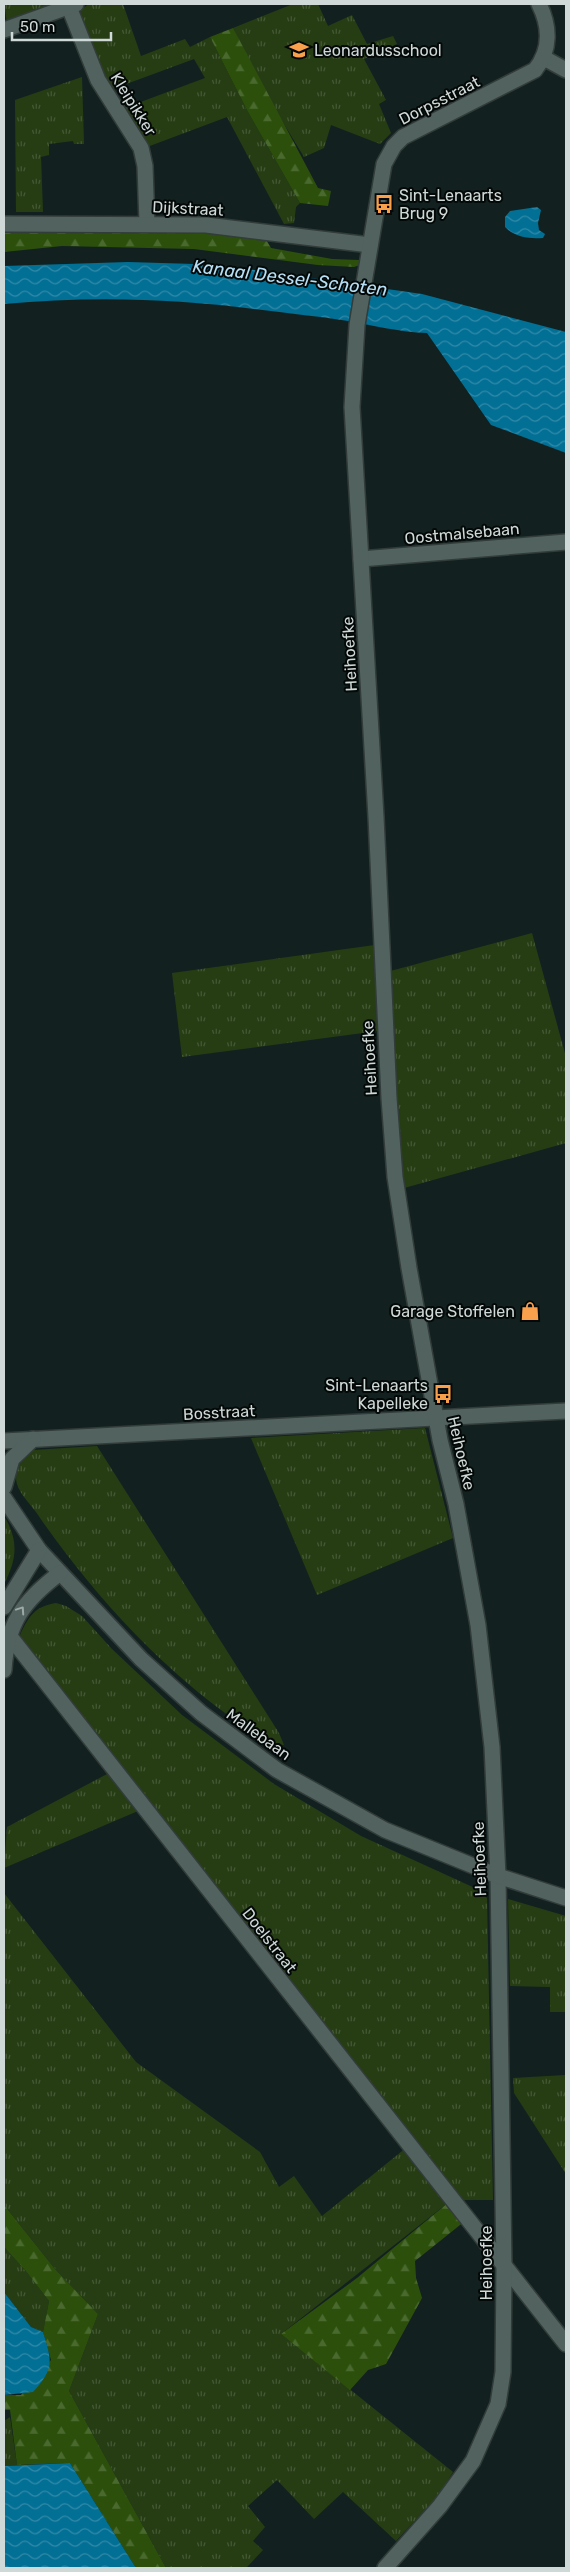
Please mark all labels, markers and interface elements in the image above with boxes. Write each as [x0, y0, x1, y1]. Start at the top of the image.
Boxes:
scale bar [12, 10, 111, 42]
text: 50 m [20, 18, 55, 36]
school or university icon: Leonardusschool [288, 39, 310, 61]
place label: Leonardusschool [314, 41, 442, 60]
street label: Kleipikker [107, 69, 160, 139]
street label: Dorpsstraat [396, 72, 483, 129]
place label: Sint-Lenaarts Brug 9 [399, 186, 502, 223]
bus stop icon: Sint-Lenaarts Brug 9 [373, 193, 395, 215]
street label: Dijkstraat [152, 197, 224, 220]
water label: Kanaal Dessel-Schoten [191, 255, 389, 301]
street label: Oostmalsebaan [404, 519, 520, 548]
street label: Heihoefke [338, 616, 361, 692]
street label: Heihoefke [358, 1020, 381, 1096]
shop icon: Garage Stoffelen [519, 1300, 541, 1322]
place label: Garage Stoffelen [390, 1302, 515, 1321]
place label: Sint-Lenaarts Kapelleke [325, 1376, 428, 1413]
bus stop icon: Sint-Lenaarts Kapelleke [432, 1383, 454, 1405]
street label: Bosstraat [182, 1401, 256, 1424]
street label: Heihoefke [444, 1414, 479, 1492]
one-way arrow [15, 1607, 24, 1616]
street label: Mallebaan [223, 1705, 295, 1764]
street label: Heihoefke [469, 1821, 490, 1897]
street label: Doelstraat [238, 1904, 301, 1977]
street label: Heihoefke [477, 2225, 496, 2301]

